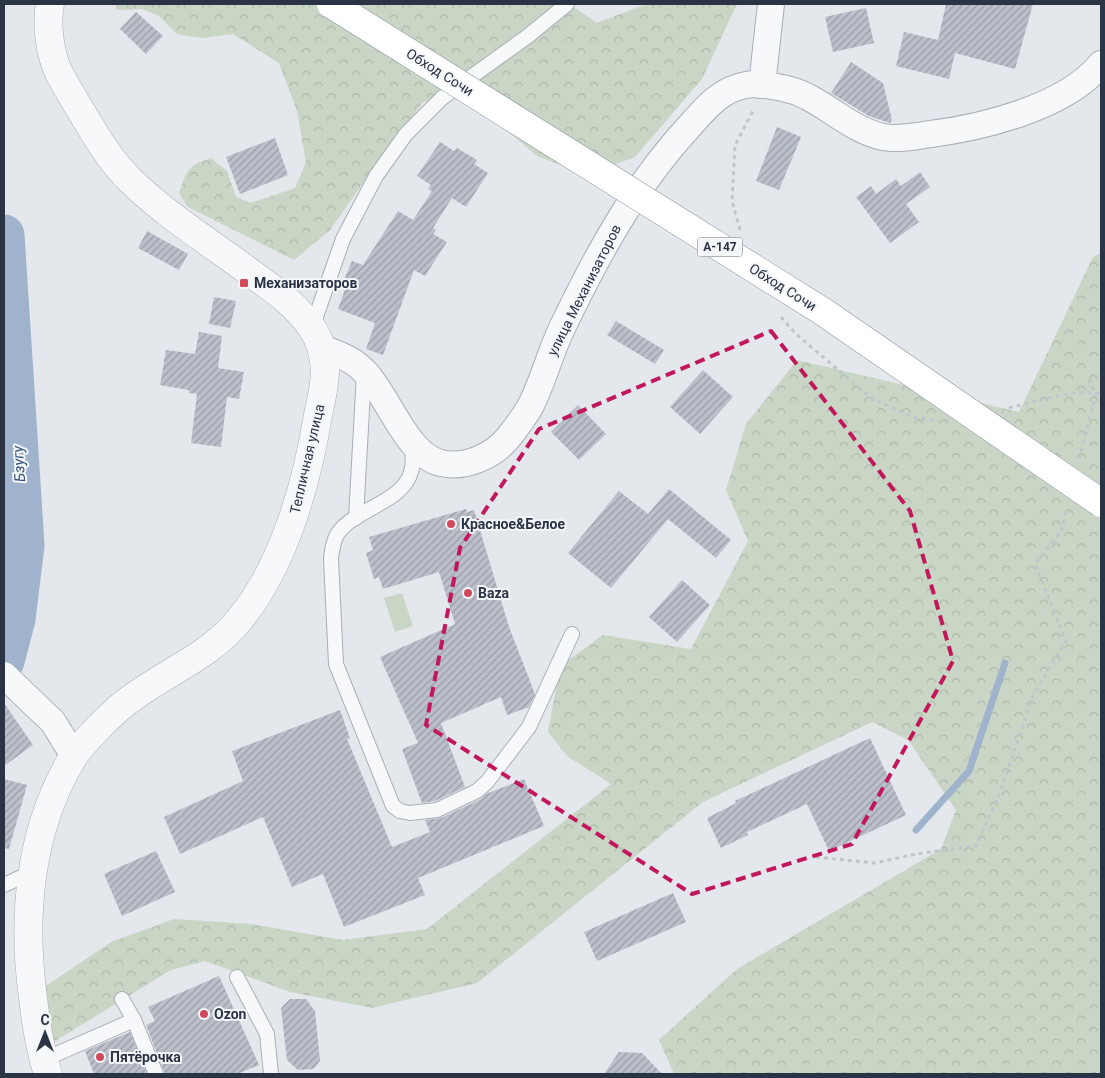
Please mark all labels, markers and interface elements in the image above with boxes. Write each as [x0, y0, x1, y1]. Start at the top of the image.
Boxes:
street label: Обход Сочи [403, 45, 477, 99]
street label: улица Механизаторов [544, 222, 624, 358]
road number: А-147 [698, 238, 742, 256]
street label: Обход Сочи [746, 260, 820, 314]
place label: Механизаторов [254, 275, 357, 291]
marker: Механизаторов [238, 277, 250, 289]
street label: Тепличная улица [287, 403, 327, 515]
water label: Бзугу [9, 444, 29, 483]
place label: Красное&Белое [461, 516, 565, 532]
marker: Красное&Белое [445, 518, 457, 530]
place label: Baza [478, 585, 510, 601]
marker: Baza [462, 587, 474, 599]
place label: Ozon [214, 1006, 247, 1022]
north arrow [20, 1008, 70, 1058]
marker: Ozon [198, 1008, 210, 1020]
text: С [40, 1012, 50, 1028]
place label: Пятёрочка [110, 1049, 181, 1065]
marker: Пятёрочка [94, 1051, 106, 1063]

